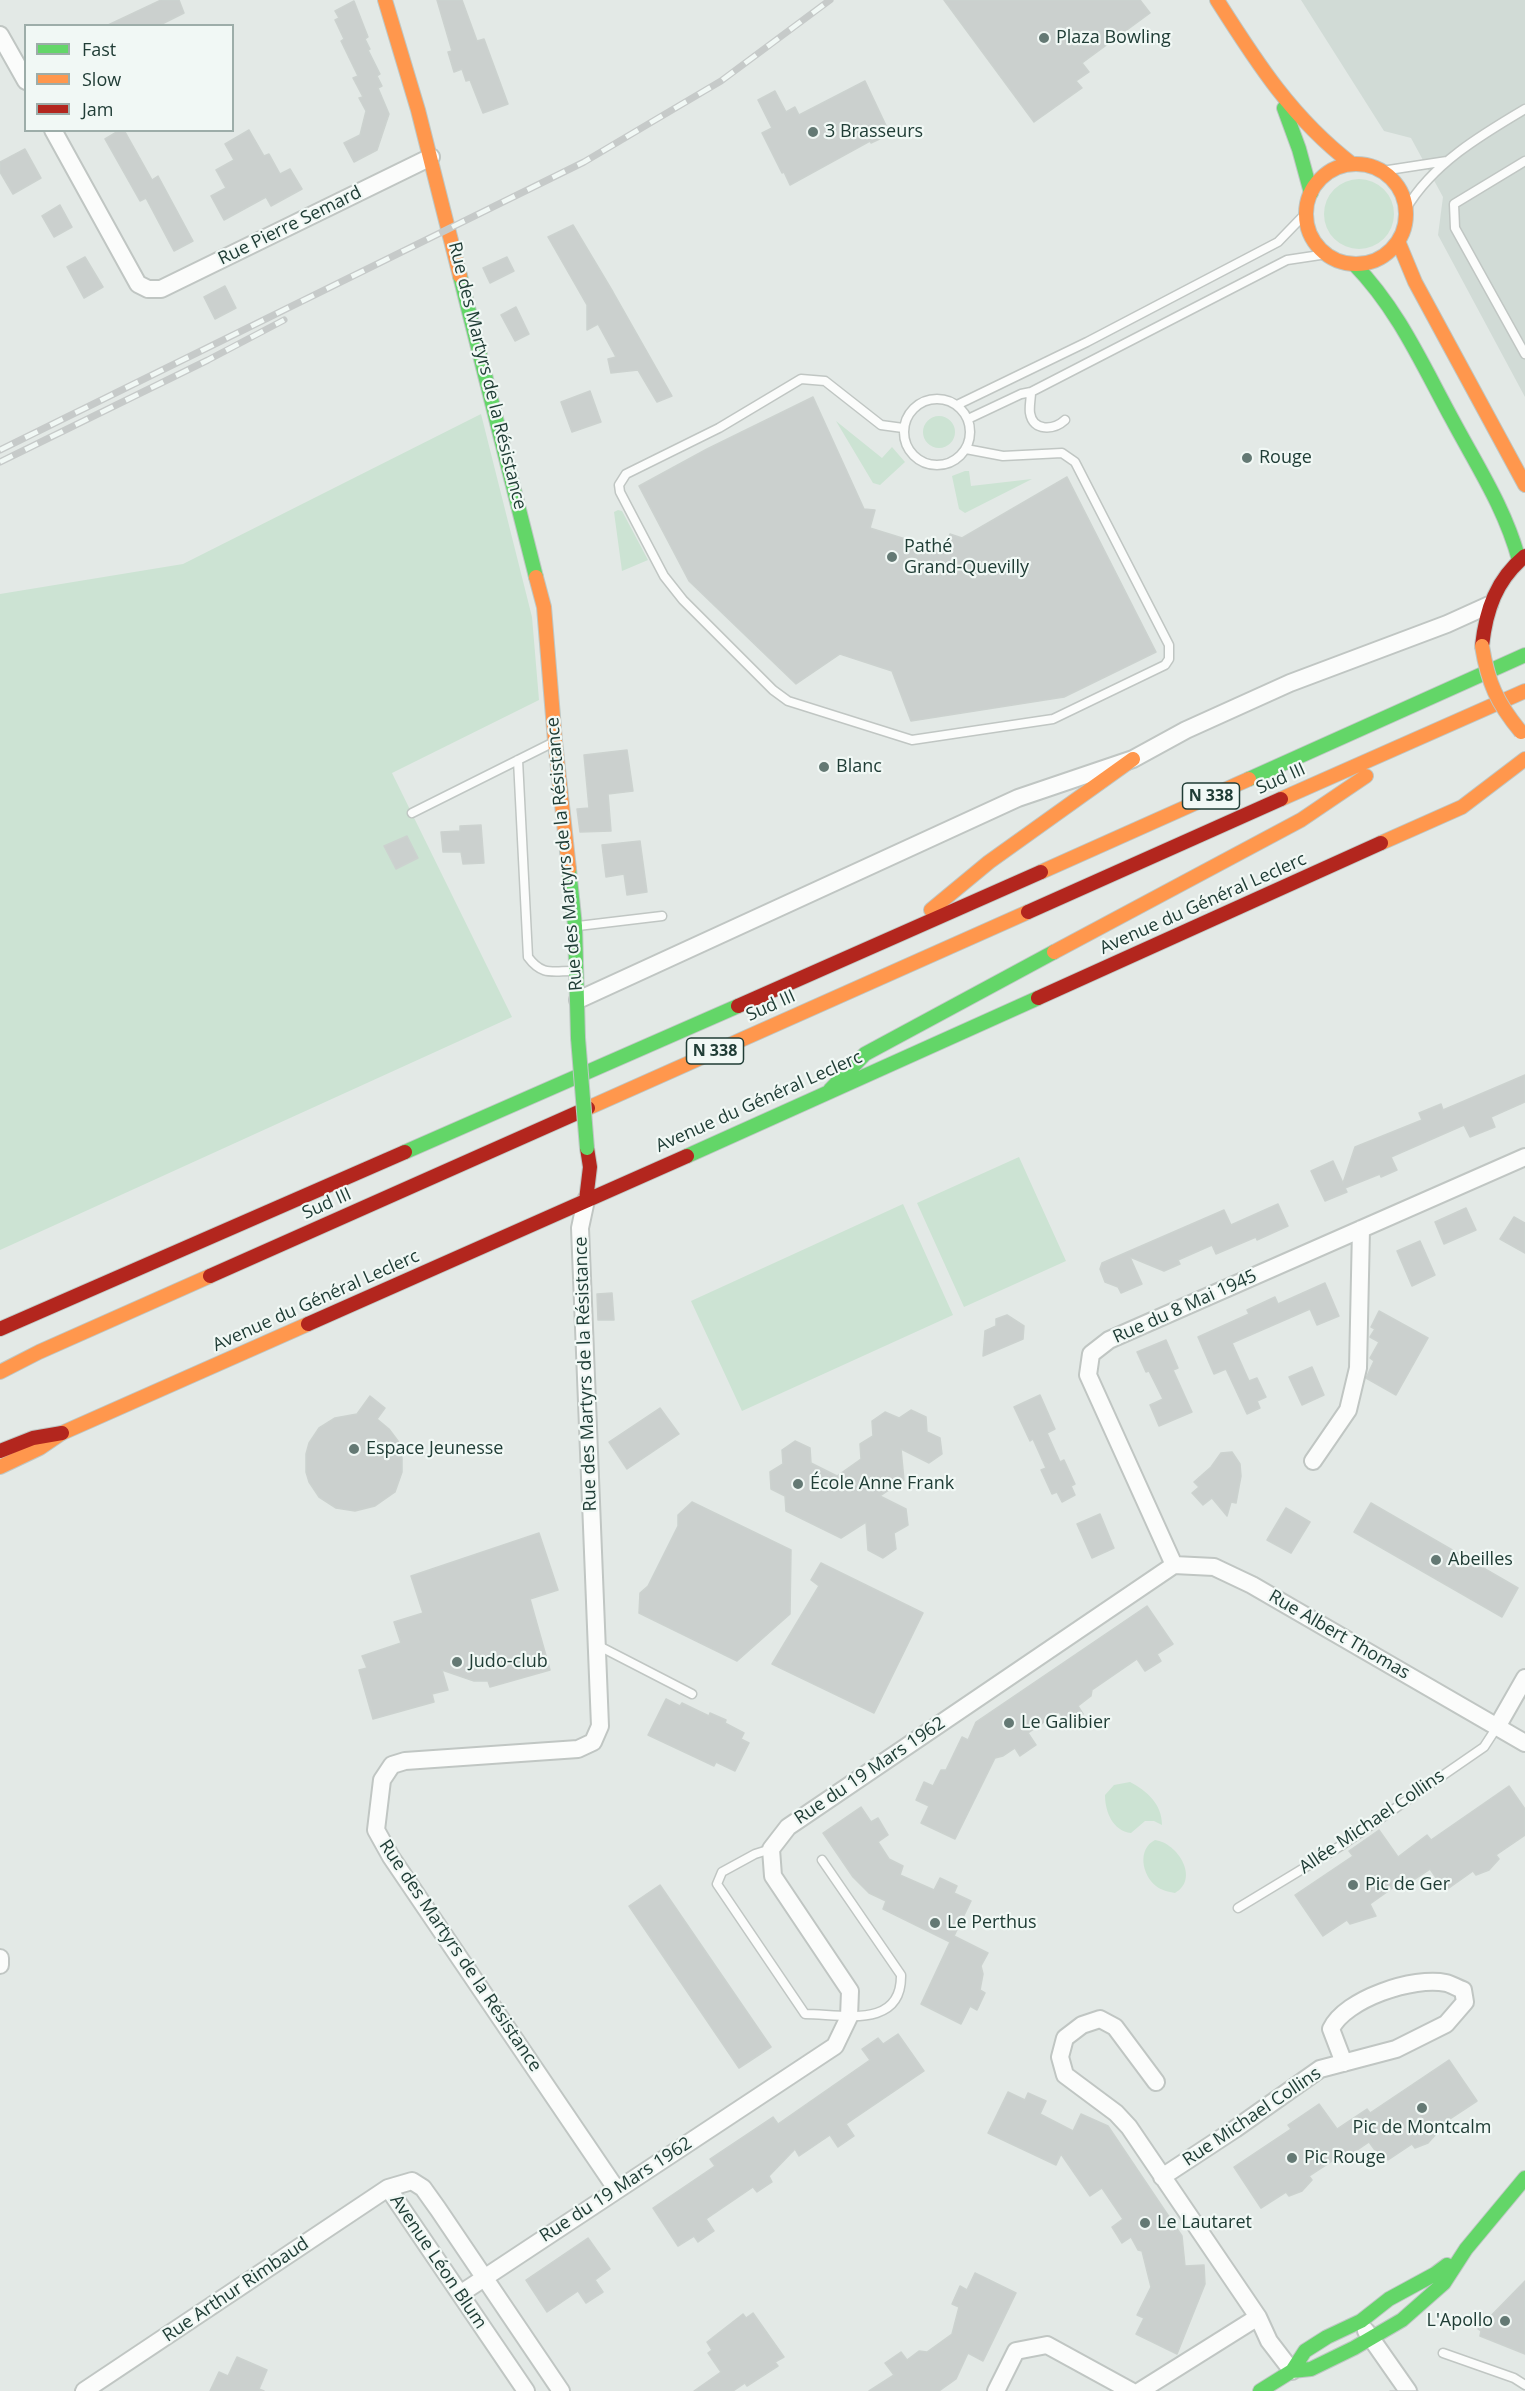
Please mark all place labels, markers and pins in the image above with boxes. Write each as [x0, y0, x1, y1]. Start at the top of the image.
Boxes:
place label: Plaza Bowling [1056, 27, 1171, 49]
marker: Plaza Bowling [1037, 31, 1051, 45]
place label: 3 Brasseurs [825, 121, 923, 143]
marker: 3 Brasseurs [806, 125, 820, 139]
place label: Rouge [1259, 447, 1312, 469]
marker: Rouge [1240, 451, 1254, 465]
place label: Pathé Grand-Quevilly [904, 536, 1029, 578]
marker: Pathé Grand-Quevilly [885, 550, 899, 564]
place label: Blanc [836, 756, 882, 778]
marker: Blanc [817, 760, 831, 774]
place label: Espace Jeunesse [366, 1438, 503, 1460]
marker: Espace Jeunesse [347, 1442, 361, 1456]
place label: École Anne Frank [810, 1473, 954, 1495]
marker: École Anne Frank [791, 1477, 805, 1491]
place label: Abeilles [1448, 1549, 1513, 1571]
marker: Abeilles [1429, 1553, 1443, 1567]
place label: Judo-club [469, 1651, 548, 1673]
marker: Judo-club [450, 1655, 464, 1669]
place label: Le Galibier [1021, 1712, 1110, 1734]
marker: Le Galibier [1002, 1716, 1016, 1730]
place label: Pic de Ger [1365, 1874, 1450, 1896]
marker: Pic de Ger [1346, 1878, 1360, 1892]
place label: Le Perthus [947, 1912, 1037, 1934]
marker: Le Perthus [928, 1916, 942, 1930]
marker: Pic de Montcalm [1415, 2101, 1429, 2115]
place label: Pic de Montcalm [1353, 2117, 1491, 2139]
place label: Pic Rouge [1304, 2147, 1386, 2169]
marker: Pic Rouge [1285, 2151, 1299, 2165]
place label: Le Lautaret [1157, 2212, 1252, 2234]
marker: Le Lautaret [1138, 2216, 1152, 2230]
place label: L'Apollo [1427, 2310, 1493, 2332]
marker: L'Apollo [1498, 2314, 1512, 2328]

